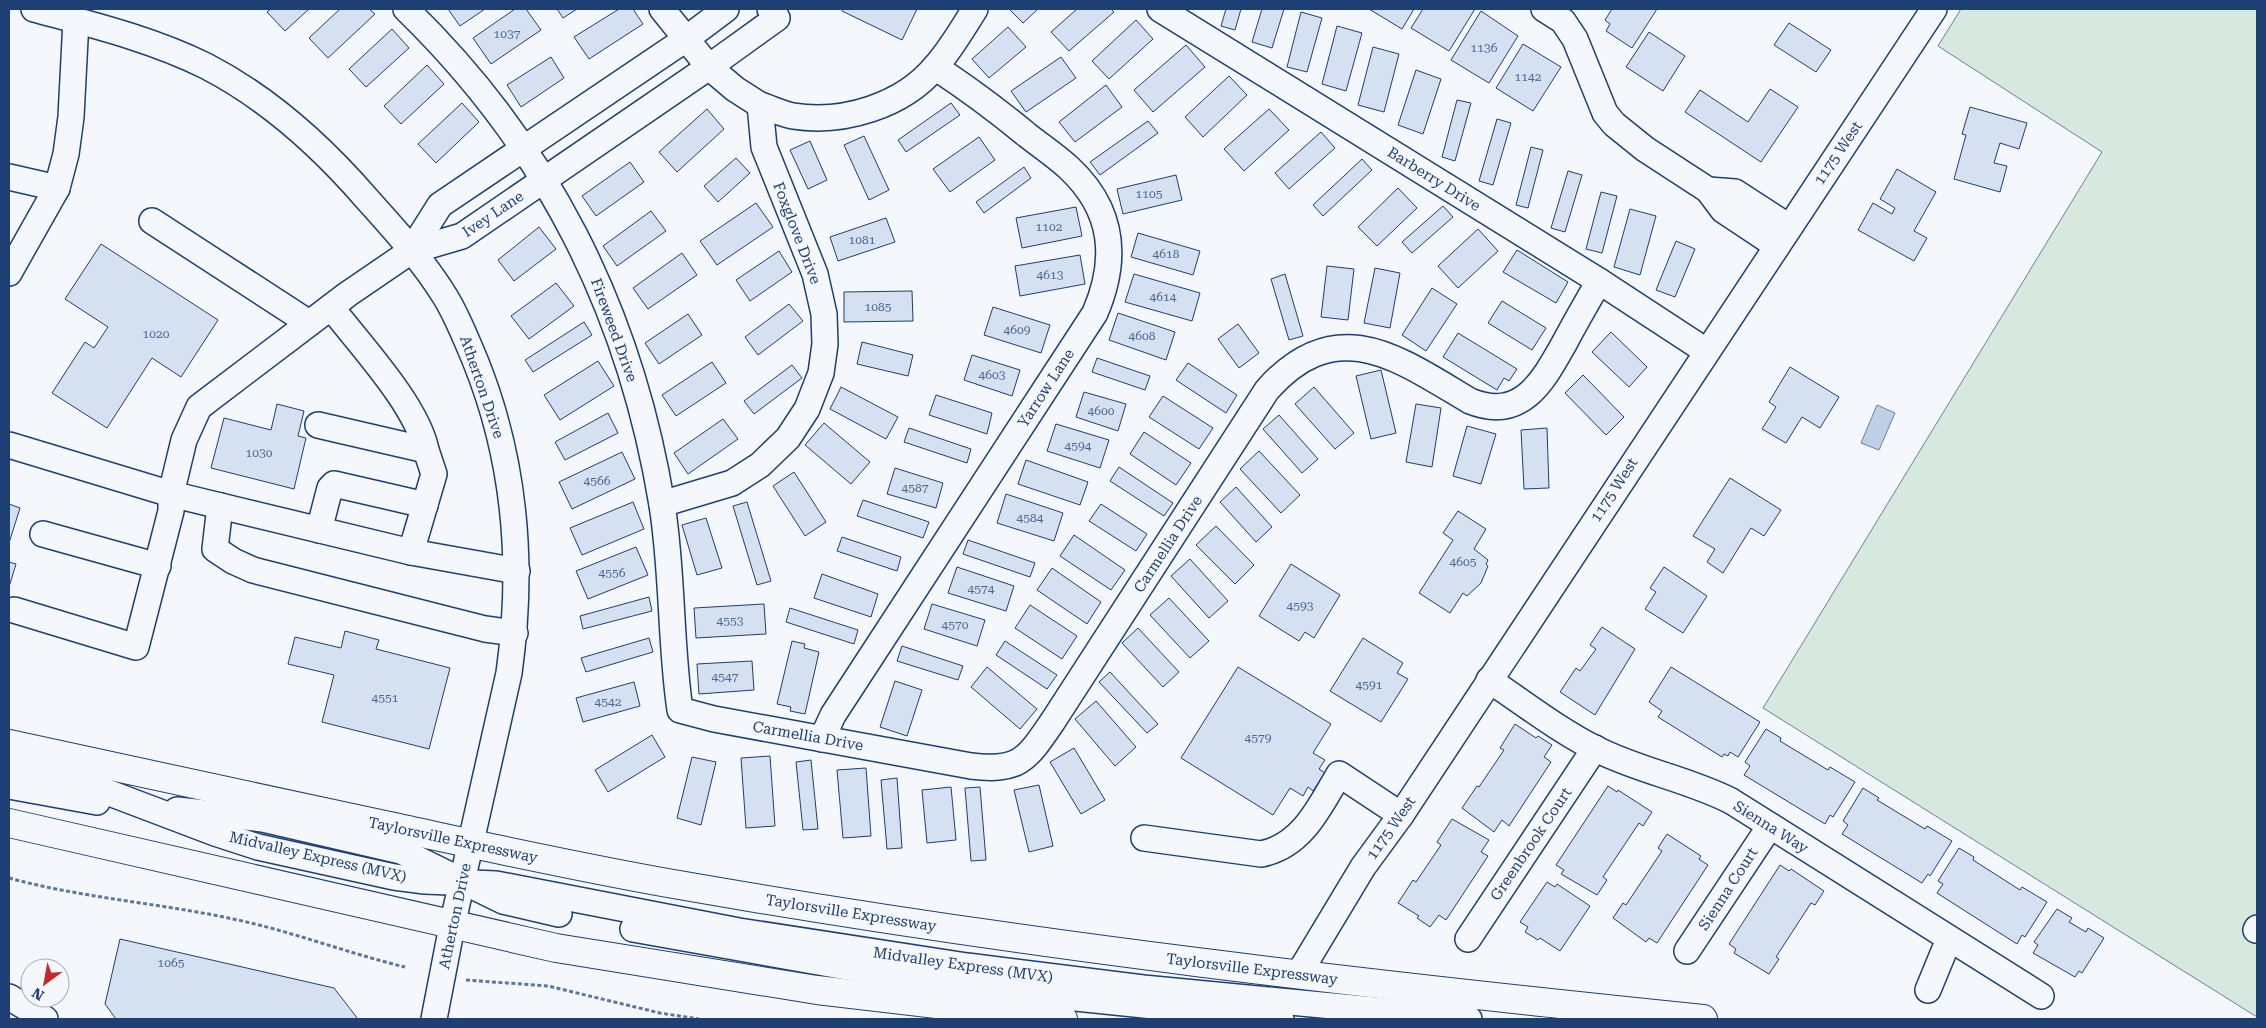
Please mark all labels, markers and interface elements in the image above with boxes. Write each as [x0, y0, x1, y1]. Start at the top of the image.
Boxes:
house number: 1037 [494, 27, 521, 41]
house number: 1136 [1471, 41, 1498, 55]
house number: 1142 [1515, 70, 1542, 84]
street label: 1175 West [1810, 117, 1866, 188]
street label: Barberry Drive [1384, 143, 1484, 215]
street label: Foxglove Drive [769, 179, 825, 287]
street label: Ivey Lane [459, 187, 527, 241]
house number: 1105 [1136, 187, 1163, 201]
house number: 1102 [1036, 220, 1063, 234]
house number: 1081 [849, 233, 876, 247]
house number: 4618 [1153, 247, 1180, 261]
house number: 4613 [1037, 268, 1064, 282]
street label: Fireweed Drive [587, 276, 641, 384]
house number: 4614 [1150, 290, 1177, 304]
house number: 1085 [865, 300, 892, 314]
house number: 4609 [1004, 323, 1031, 337]
house number: 1020 [143, 327, 170, 341]
house number: 4608 [1129, 329, 1156, 343]
street label: Atherton Drive [456, 333, 508, 441]
street label: Yarrow Lane [1014, 345, 1078, 431]
house number: 4603 [979, 368, 1006, 382]
house number: 4600 [1088, 404, 1115, 418]
house number: 4594 [1065, 439, 1092, 453]
house number: 1030 [246, 446, 273, 460]
street label: 1175 West [1587, 454, 1642, 525]
house number: 4566 [584, 474, 611, 488]
house number: 4587 [902, 481, 929, 495]
street label: Carmellia Drive [1130, 492, 1206, 596]
house number: 4584 [1017, 511, 1044, 525]
house number: 4605 [1450, 555, 1477, 569]
house number: 4556 [599, 566, 626, 580]
house number: 4574 [968, 582, 995, 596]
house number: 4593 [1287, 599, 1314, 613]
house number: 4553 [717, 614, 744, 628]
house number: 4570 [942, 618, 969, 632]
house number: 4547 [712, 670, 739, 684]
house number: 4591 [1356, 678, 1383, 692]
house number: 4551 [372, 691, 399, 705]
house number: 4542 [595, 695, 622, 709]
street label: Carmellia Drive [751, 717, 865, 755]
house number: 4579 [1245, 731, 1272, 745]
street label: Greenbrook Court [1486, 784, 1576, 904]
street label: 1175 West [1363, 793, 1420, 863]
street label: Sienna Way [1730, 797, 1812, 857]
street label: Taylorsville Expressway [367, 813, 539, 867]
street label: Midvalley Express (MVX) [228, 828, 408, 886]
street label: Sienna Court [1695, 844, 1762, 934]
street label: Atherton Drive [435, 862, 475, 970]
street label: Taylorsville Expressway [764, 891, 938, 935]
street label: Midvalley Express (MVX) [872, 943, 1054, 987]
street label: Taylorsville Expressway [1165, 950, 1339, 988]
house number: 1065 [158, 956, 185, 970]
north arrow [20, 958, 70, 1008]
text: N [29, 984, 47, 1004]

